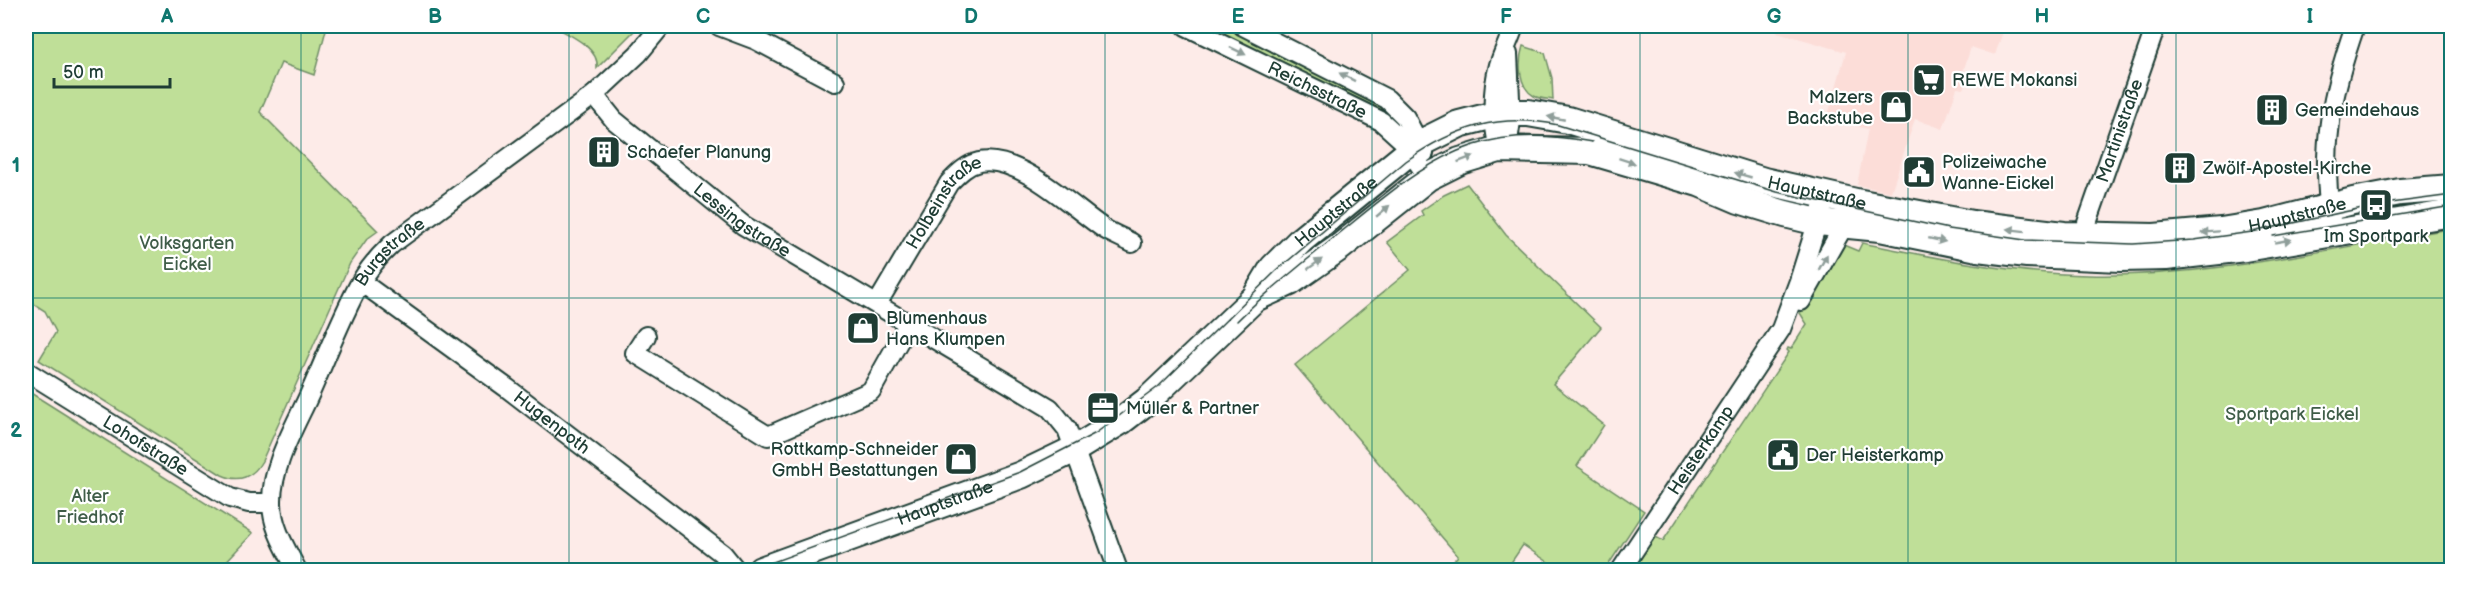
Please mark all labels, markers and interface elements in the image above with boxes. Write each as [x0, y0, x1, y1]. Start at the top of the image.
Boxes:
text: A [160, 5, 174, 29]
text: B [428, 5, 442, 29]
text: C [696, 5, 710, 29]
text: D [964, 5, 978, 29]
text: E [1232, 5, 1245, 29]
text: F [1500, 5, 1512, 29]
text: G [1767, 5, 1782, 29]
text: H [2035, 5, 2049, 29]
text: I [2307, 5, 2313, 29]
one-way arrow [1229, 46, 1247, 56]
scale bar [54, 51, 170, 89]
street label: Reichsstraße [1264, 57, 1370, 124]
text: 50 m [63, 62, 104, 83]
supermarket icon: REWE Mokansi [1911, 62, 1947, 98]
place label: REWE Mokansi [1952, 70, 2078, 91]
one-way arrow [1338, 72, 1355, 82]
street label: Martinistraße [2092, 76, 2148, 185]
place label: Malzers Backstube [1787, 87, 1873, 129]
shop icon: Malzers Backstube [1878, 89, 1914, 125]
building icon: Gemeindehaus [2254, 92, 2290, 128]
place label: Gemeindehaus [2295, 100, 2419, 121]
one-way arrow [1547, 113, 1566, 122]
building icon: Schaefer Planung [586, 134, 622, 170]
place label: Schaefer Planung [627, 142, 771, 163]
building icon: Zwölf-Apostel-Kirche [2162, 150, 2198, 186]
street label: Holbeinstraße [902, 152, 985, 253]
place label: Polizeiwache Wanne-Eickel [1942, 152, 2054, 194]
text: 1 [12, 154, 20, 178]
one-way arrow [1457, 154, 1475, 163]
public building icon: Polizeiwache Wanne-Eickel [1901, 154, 1937, 190]
one-way arrow [1618, 157, 1636, 166]
place label: Zwölf-Apostel-Kirche [2202, 158, 2371, 179]
one-way arrow [1734, 169, 1752, 179]
street label: Hauptstraße [1291, 172, 1382, 252]
street label: Hauptstraße [1765, 172, 1868, 215]
street label: Lessingstraße [689, 179, 795, 262]
bus stop icon: Im Sportpark [2358, 187, 2394, 223]
street label: Hauptstraße [2247, 193, 2349, 237]
one-way arrow [1376, 206, 1391, 218]
street label: Burgstraße [351, 213, 429, 290]
one-way arrow [2006, 225, 2025, 235]
place label: Im Sportpark [2324, 226, 2429, 247]
one-way arrow [2201, 227, 2220, 236]
park label: Volksgarten Eickel [140, 233, 234, 275]
one-way arrow [1928, 236, 1947, 245]
one-way arrow [2274, 236, 2293, 245]
one-way arrow [1817, 254, 1828, 270]
one-way arrow [1306, 258, 1322, 270]
place label: Blumenhaus Hans Klumpen [886, 308, 1005, 350]
shop icon: Blumenhaus Hans Klumpen [845, 310, 881, 346]
street label: Hugenpoth [509, 387, 594, 459]
office icon: Müller & Partner [1085, 390, 1121, 426]
place label: Müller & Partner [1126, 398, 1259, 419]
street label: Heisterkamp [1664, 401, 1738, 499]
park label: Sportpark Eickel [2225, 404, 2359, 425]
street label: Lohofstraße [99, 411, 192, 481]
text: 2 [10, 419, 22, 443]
public building icon: Der Heisterkamp [1765, 437, 1801, 473]
place label: Rottkamp-Schneider GmbH Bestattungen [771, 439, 938, 481]
shop icon: Rottkamp-Schneider GmbH Bestattungen [943, 441, 979, 477]
place label: Der Heisterkamp [1806, 445, 1944, 466]
street label: Hauptstraße [894, 476, 996, 530]
park label: Alter Friedhof [56, 486, 124, 528]

